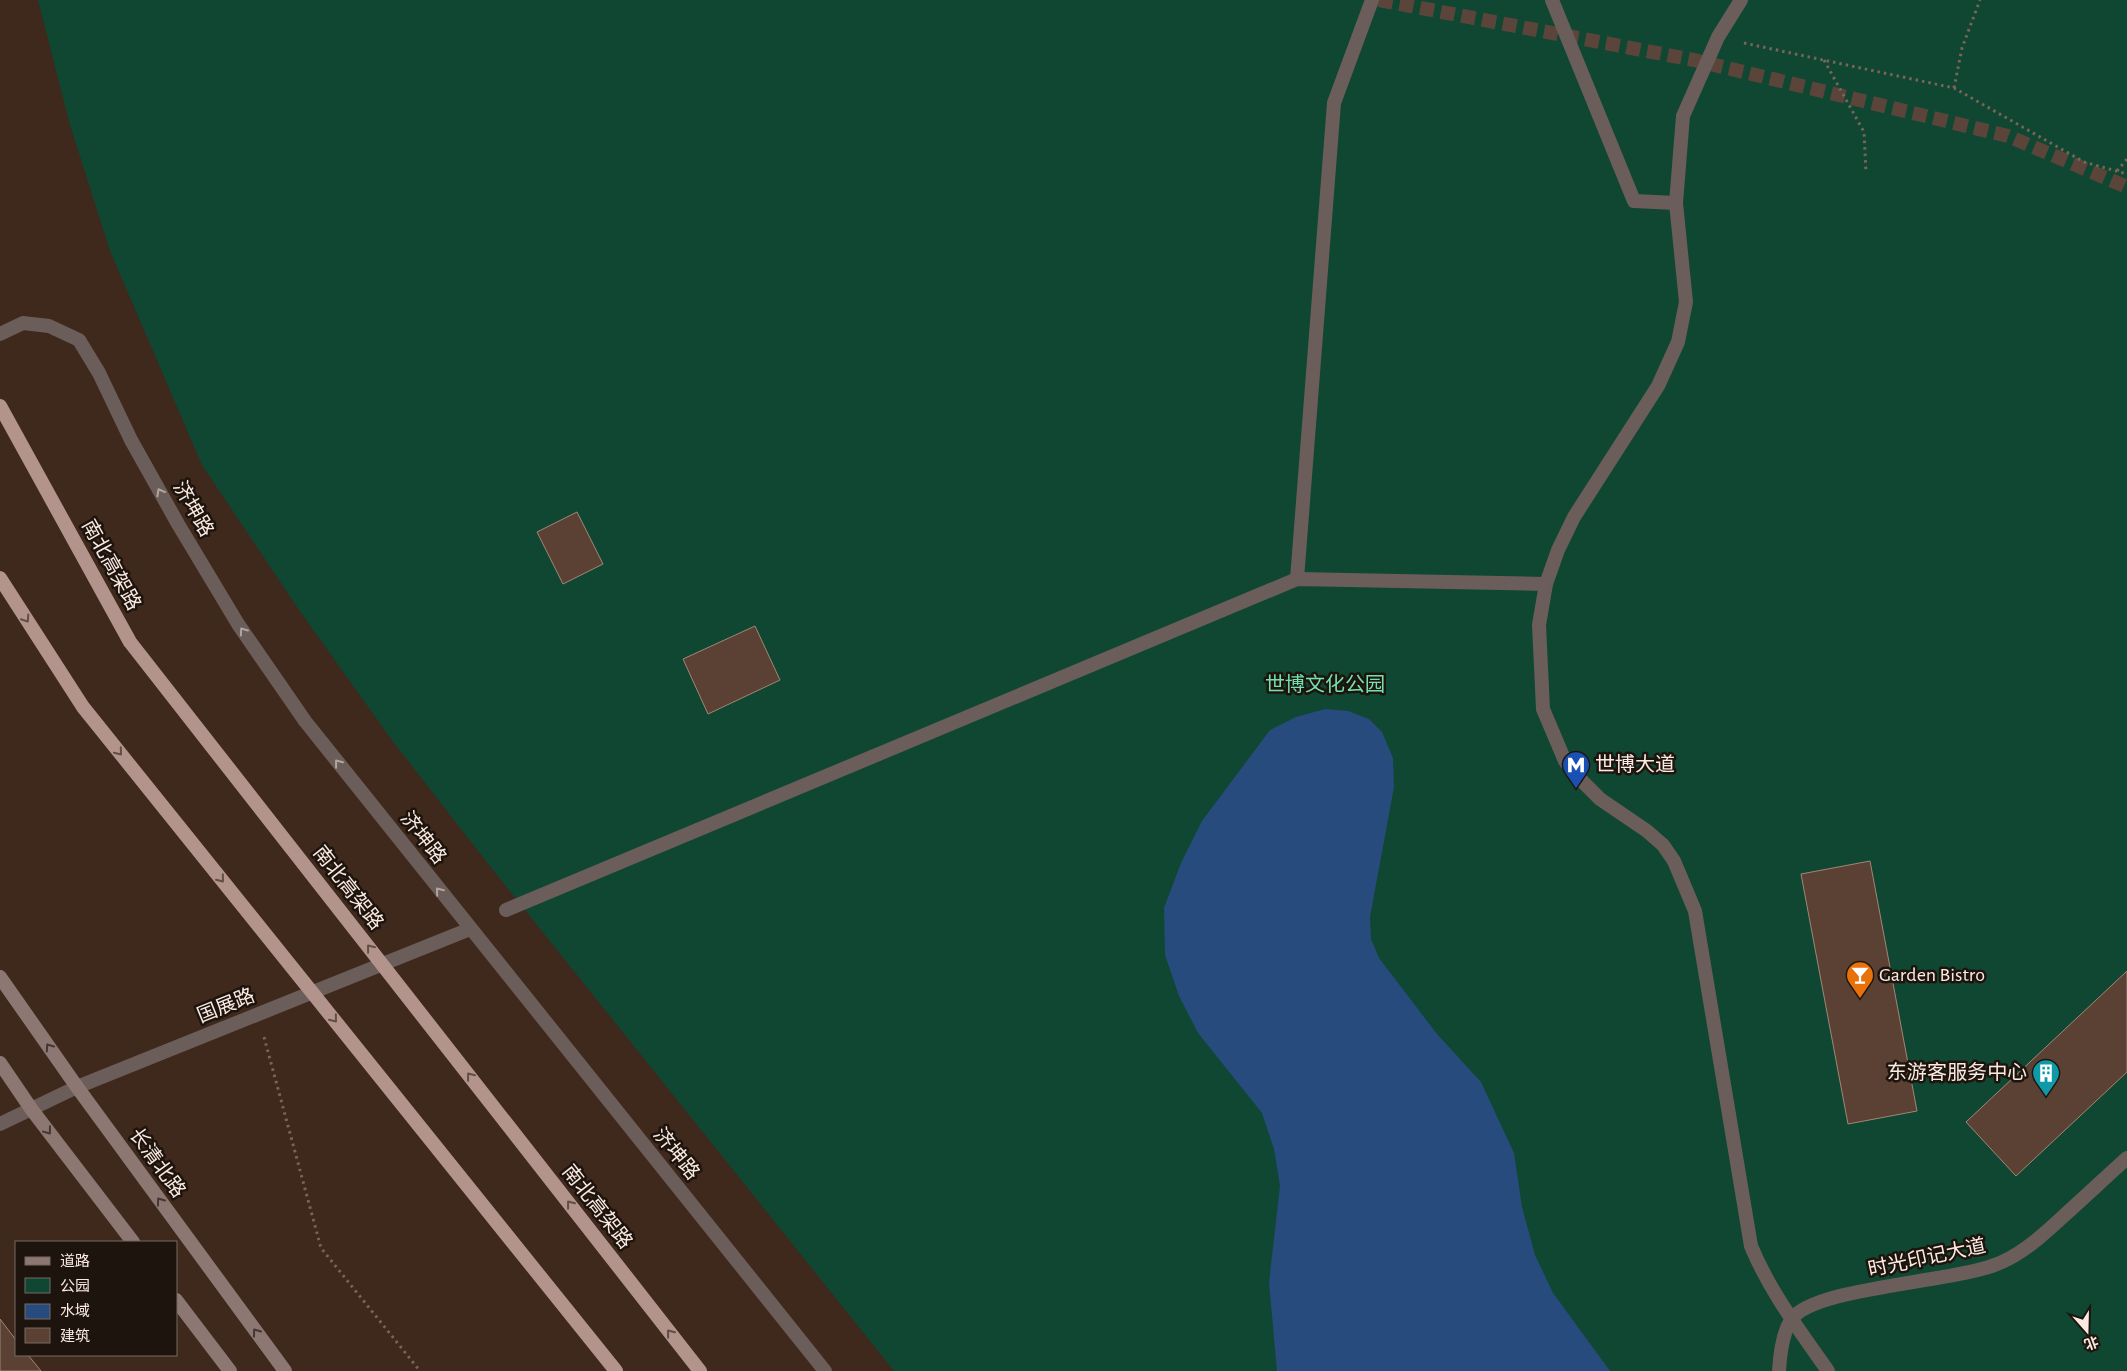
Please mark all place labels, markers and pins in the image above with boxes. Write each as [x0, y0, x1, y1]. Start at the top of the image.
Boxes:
metro station icon: 世博大道 [1561, 750, 1591, 789]
place label: 世博大道 [1595, 753, 1675, 775]
bar icon: Garden Bistro [1845, 960, 1875, 999]
place label: Garden Bistro [1879, 965, 1985, 985]
building icon: 东游客服务中心 [2031, 1058, 2061, 1097]
place label: 东游客服务中心 [1887, 1061, 2027, 1083]

